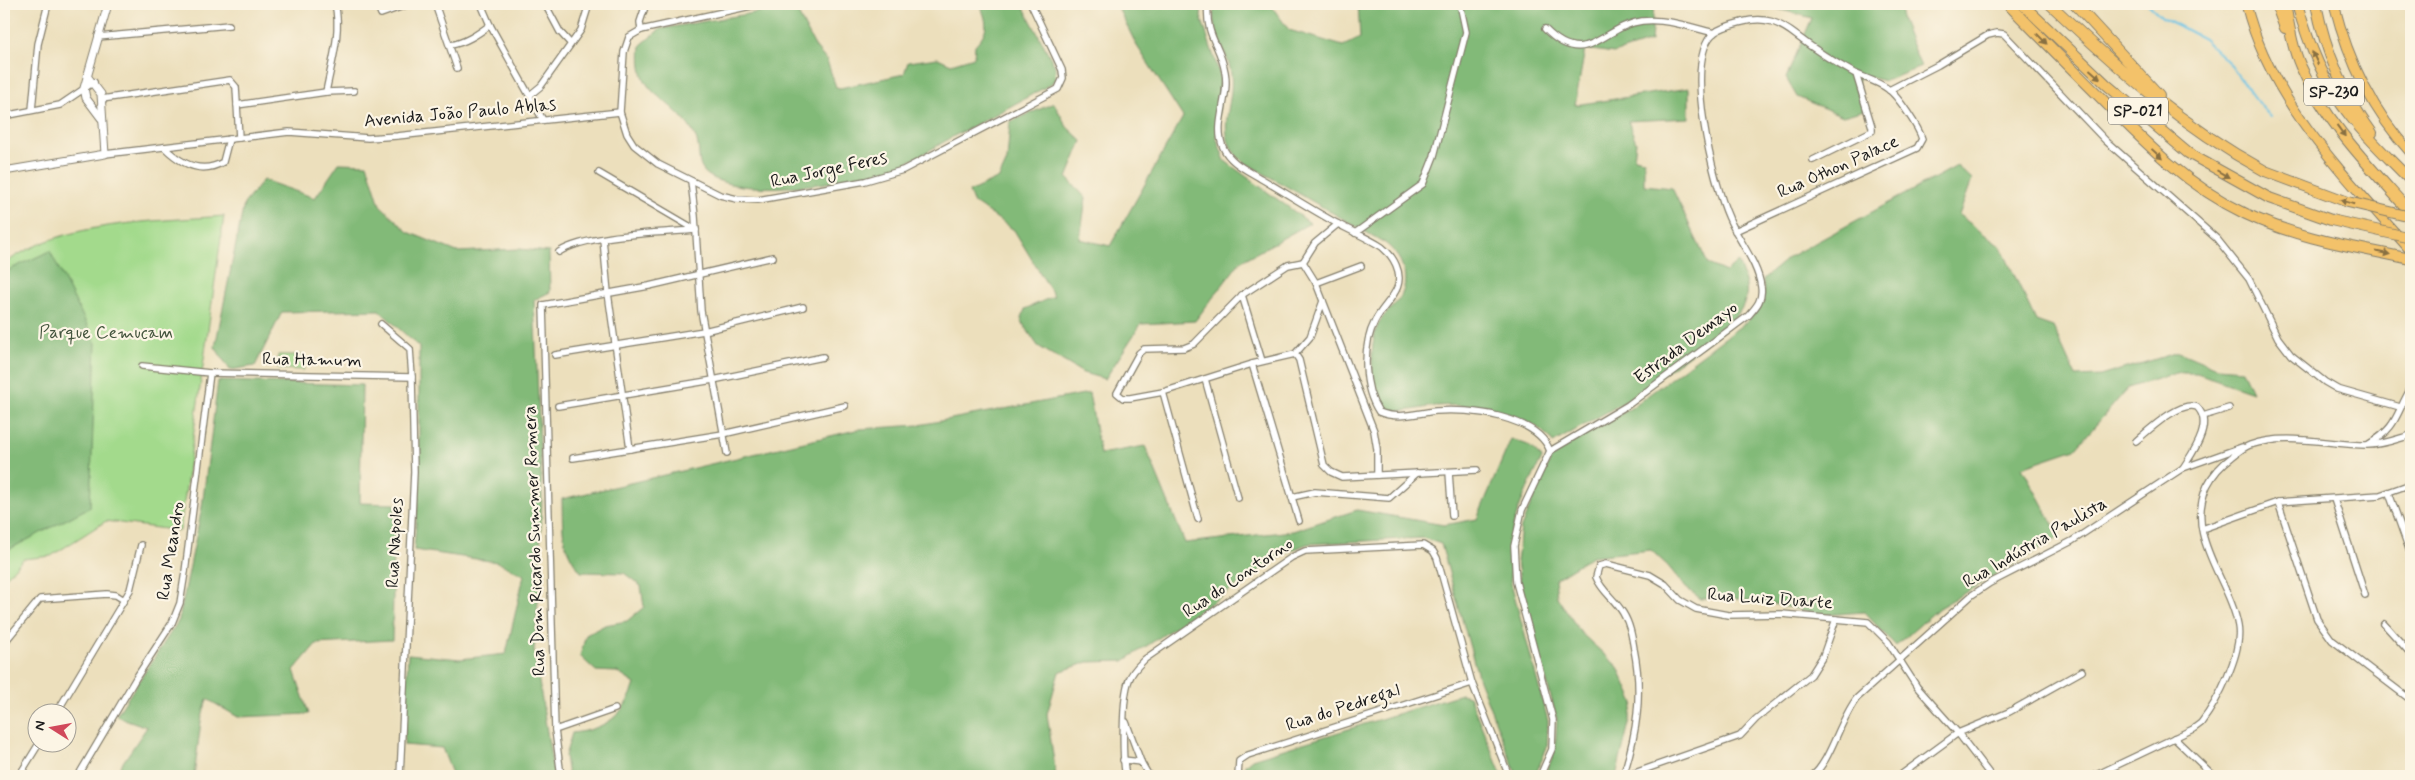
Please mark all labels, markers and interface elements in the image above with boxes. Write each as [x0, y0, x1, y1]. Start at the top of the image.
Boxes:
one-way arrow [2036, 32, 2048, 44]
one-way arrow [2311, 50, 2320, 65]
one-way arrow [2088, 68, 2100, 80]
road number: SP-230 [2304, 78, 2364, 105]
street label: Avenida João Paulo Ablas [363, 93, 557, 133]
road number: SP-021 [2108, 98, 2168, 124]
one-way arrow [2336, 124, 2346, 138]
street label: Rua Othon Palace [1774, 130, 1902, 204]
street label: Rua Jorge Feres [769, 146, 890, 195]
one-way arrow [2151, 148, 2163, 160]
one-way arrow [2216, 169, 2229, 178]
one-way arrow [2339, 197, 2354, 205]
one-way arrow [2375, 250, 2391, 258]
street label: Estrada Demayo [1629, 296, 1743, 390]
park label: Parque Cemucam [39, 321, 173, 345]
street label: Rua Hamum [262, 347, 362, 373]
street label: Rua Dom Ricardo Summer Romera [518, 405, 552, 677]
street label: Rua Indústria Paulista [1959, 492, 2111, 594]
street label: Rua Napoles [381, 497, 409, 589]
street label: Rua Meandro [151, 500, 191, 602]
street label: Rua do Contorno [1178, 532, 1298, 624]
street label: Rua Luiz Duarte [1706, 583, 1834, 615]
street label: Rua do Pedregal [1283, 678, 1404, 740]
north arrow [28, 702, 78, 752]
text: N [30, 719, 50, 732]

